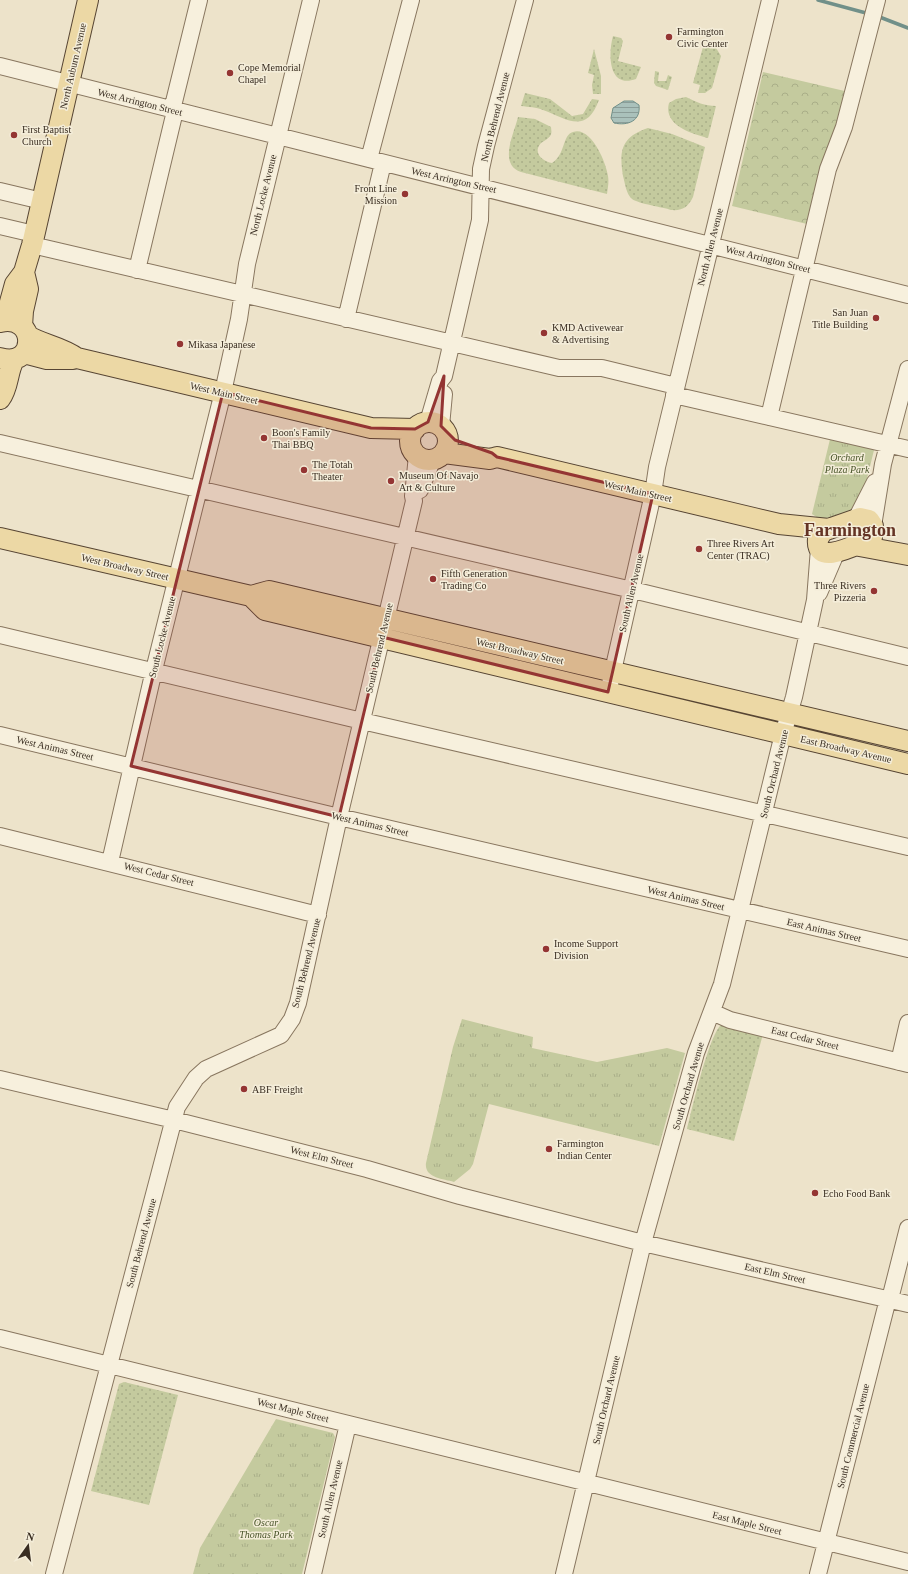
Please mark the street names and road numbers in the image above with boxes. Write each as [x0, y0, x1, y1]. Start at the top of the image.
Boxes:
street label: North Auburn Avenue [58, 21, 88, 110]
street label: North Behrend Avenue [479, 70, 512, 163]
street label: West Arrington Street [96, 86, 184, 118]
street label: North Locke Avenue [248, 153, 279, 237]
street label: West Arrington Street [410, 165, 498, 195]
street label: North Allen Avenue [695, 206, 725, 287]
street label: West Arrington Street [724, 243, 812, 275]
street label: West Main Street [189, 380, 259, 406]
street label: West Main Street [603, 478, 673, 504]
street label: West Broadway Street [80, 552, 170, 582]
street label: South Allen Avenue [617, 552, 645, 633]
street label: South Locke Avenue [147, 595, 178, 679]
street label: South Behrend Avenue [363, 601, 395, 694]
street label: West Broadway Street [475, 636, 565, 666]
street label: South Orchard Avenue [758, 728, 790, 819]
street label: East Broadway Avenue [799, 733, 893, 765]
street label: West Animas Street [15, 734, 95, 762]
street label: West Animas Street [330, 810, 410, 838]
street label: West Cedar Street [123, 860, 195, 888]
street label: West Animas Street [646, 884, 726, 912]
street label: South Behrend Avenue [290, 916, 323, 1009]
street label: East Animas Street [786, 916, 863, 944]
street label: East Cedar Street [770, 1024, 840, 1052]
street label: South Orchard Avenue [670, 1040, 706, 1131]
street label: West Elm Street [289, 1144, 355, 1170]
street label: South Behrend Avenue [124, 1197, 158, 1289]
street label: East Elm Street [743, 1261, 807, 1285]
street label: South Orchard Avenue [590, 1354, 622, 1446]
street label: South Commercial Avenue [835, 1382, 871, 1490]
street label: West Maple Street [256, 1396, 330, 1424]
street label: South Allen Avenue [316, 1458, 344, 1539]
street label: East Maple Street [711, 1509, 783, 1537]

